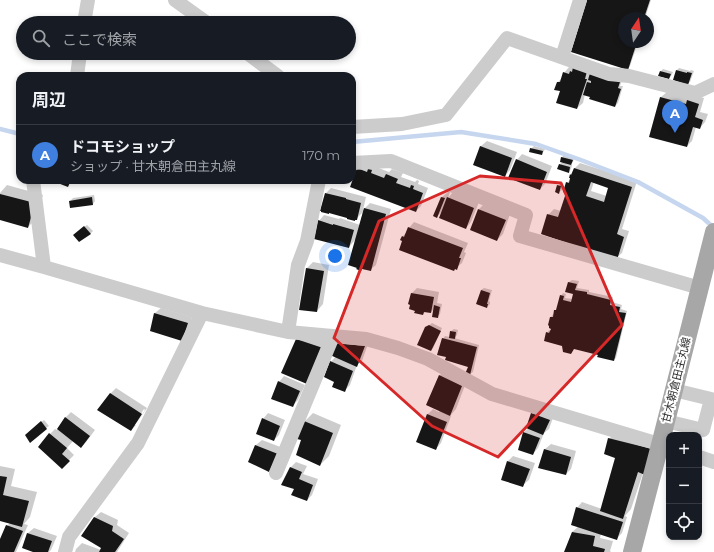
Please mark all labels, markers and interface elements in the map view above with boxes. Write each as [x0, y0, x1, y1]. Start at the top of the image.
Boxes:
north arrow [618, 12, 654, 48]
search box [16, 16, 356, 60]
icon: search [30, 27, 52, 49]
text: ここで検索 [62, 30, 137, 49]
text: 周辺 [32, 90, 66, 110]
pin: A [662, 100, 688, 133]
text: ドコモショップ [70, 137, 175, 156]
text: A [40, 147, 50, 163]
text: 170 m [302, 147, 340, 163]
text: ショップ · 甘木朝倉田主丸線 [70, 158, 236, 174]
your location [325, 246, 345, 266]
street label: 甘木朝倉田主丸線 [659, 336, 693, 424]
map controls [666, 432, 702, 540]
button: + [666, 432, 702, 468]
button: − [666, 468, 702, 504]
button: locate [666, 504, 702, 540]

